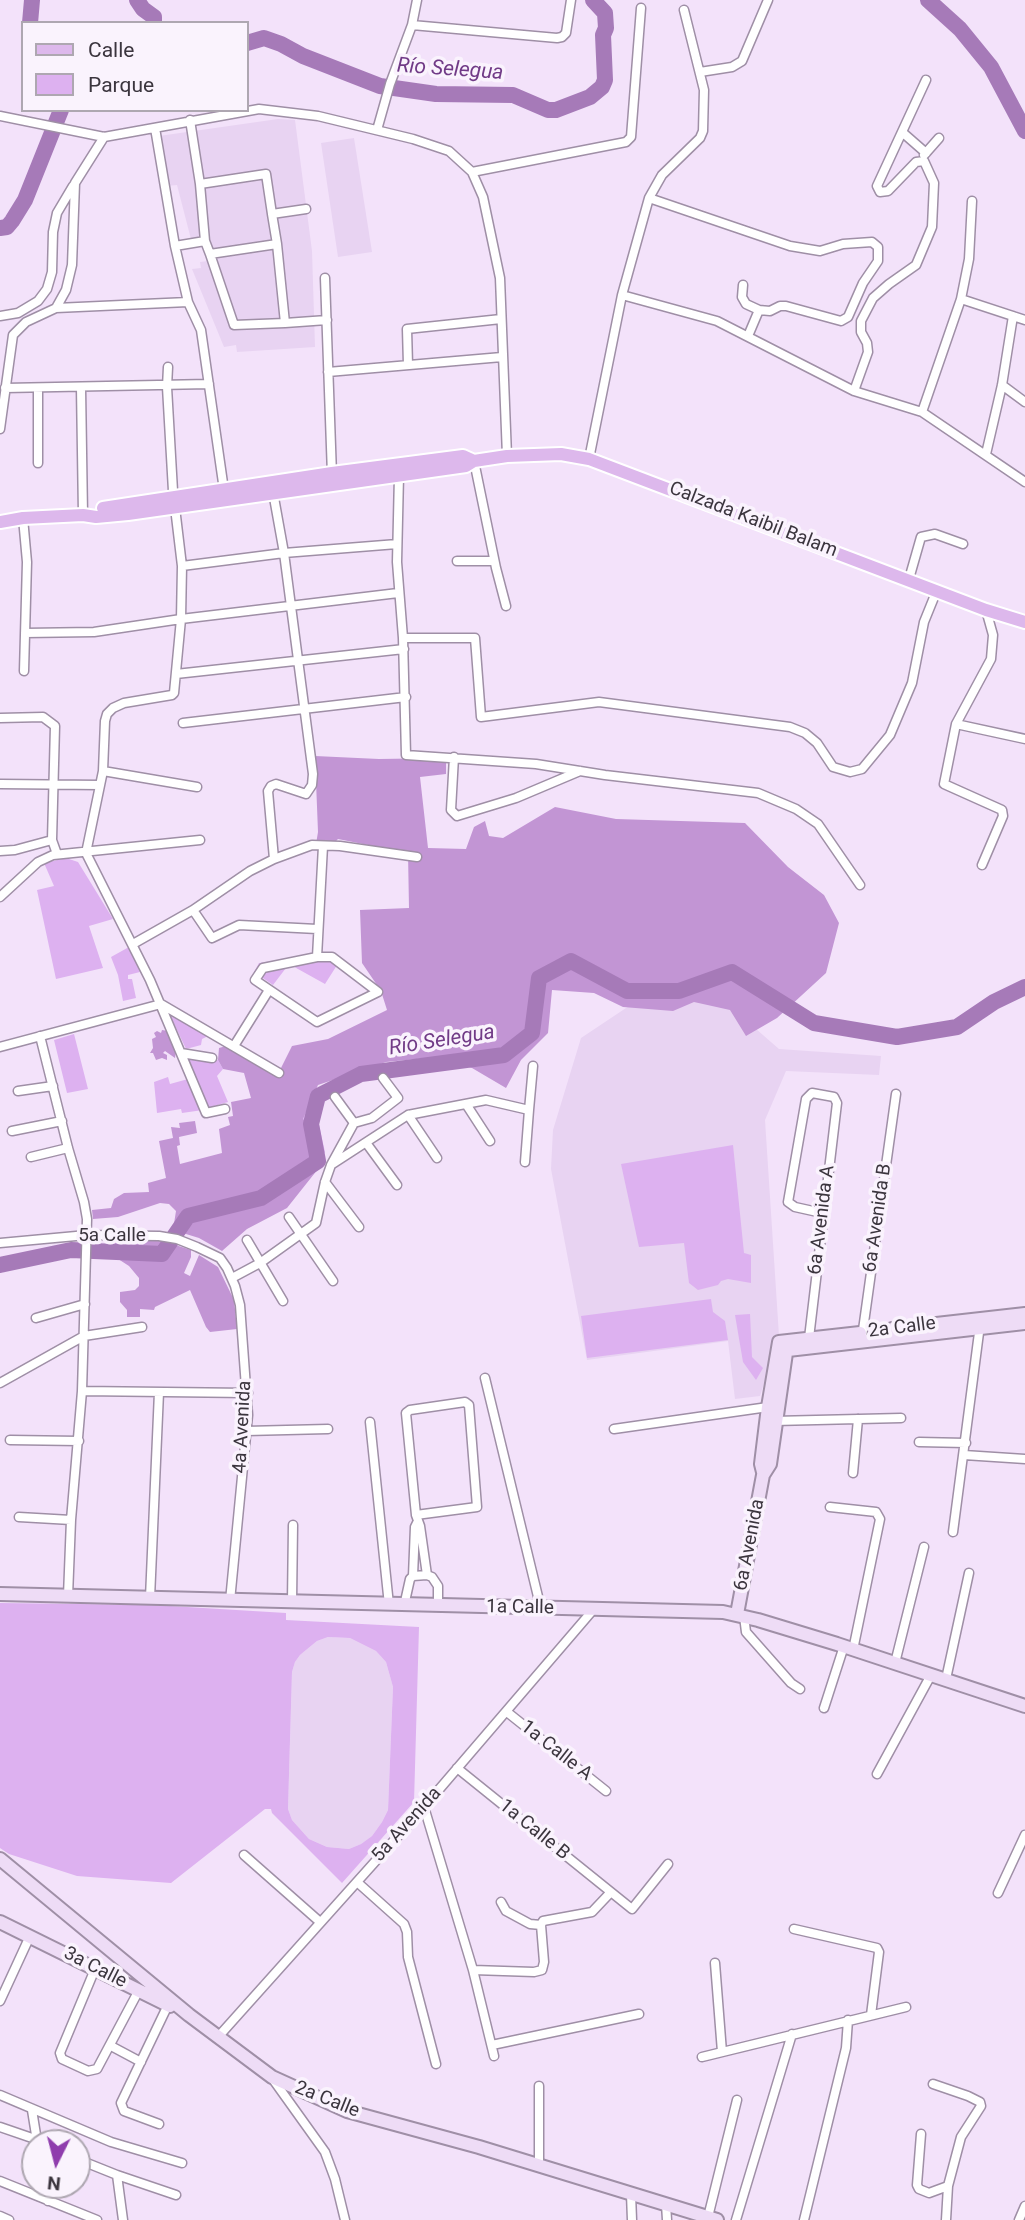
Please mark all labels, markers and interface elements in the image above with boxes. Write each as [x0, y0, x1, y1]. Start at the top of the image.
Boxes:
legend [21, 21, 248, 112]
text: Calle [88, 38, 134, 62]
water label: Río Selegua [396, 54, 504, 86]
text: Parque [88, 73, 154, 97]
street label: Calzada Kaibil Balam [666, 477, 840, 563]
water label: Río Selegua [387, 1020, 497, 1062]
street label: 6a Avenida B [859, 1162, 897, 1274]
street label: 6a Avenida A [804, 1164, 840, 1276]
street label: 5a Calle [78, 1225, 146, 1247]
street label: 2a Calle [867, 1313, 937, 1343]
street label: 4a Avenida [229, 1380, 257, 1474]
street label: 6a Avenida [730, 1497, 770, 1593]
street label: 1a Calle [486, 1596, 554, 1620]
street label: 1a Calle A [516, 1716, 596, 1786]
street label: 5a Avenida [367, 1783, 447, 1867]
street label: 1a Calle B [494, 1795, 574, 1865]
street label: 3a Calle [60, 1942, 130, 1994]
street label: 2a Calle [291, 2077, 363, 2123]
north arrow [21, 2129, 91, 2199]
text: N [46, 2171, 62, 2196]

